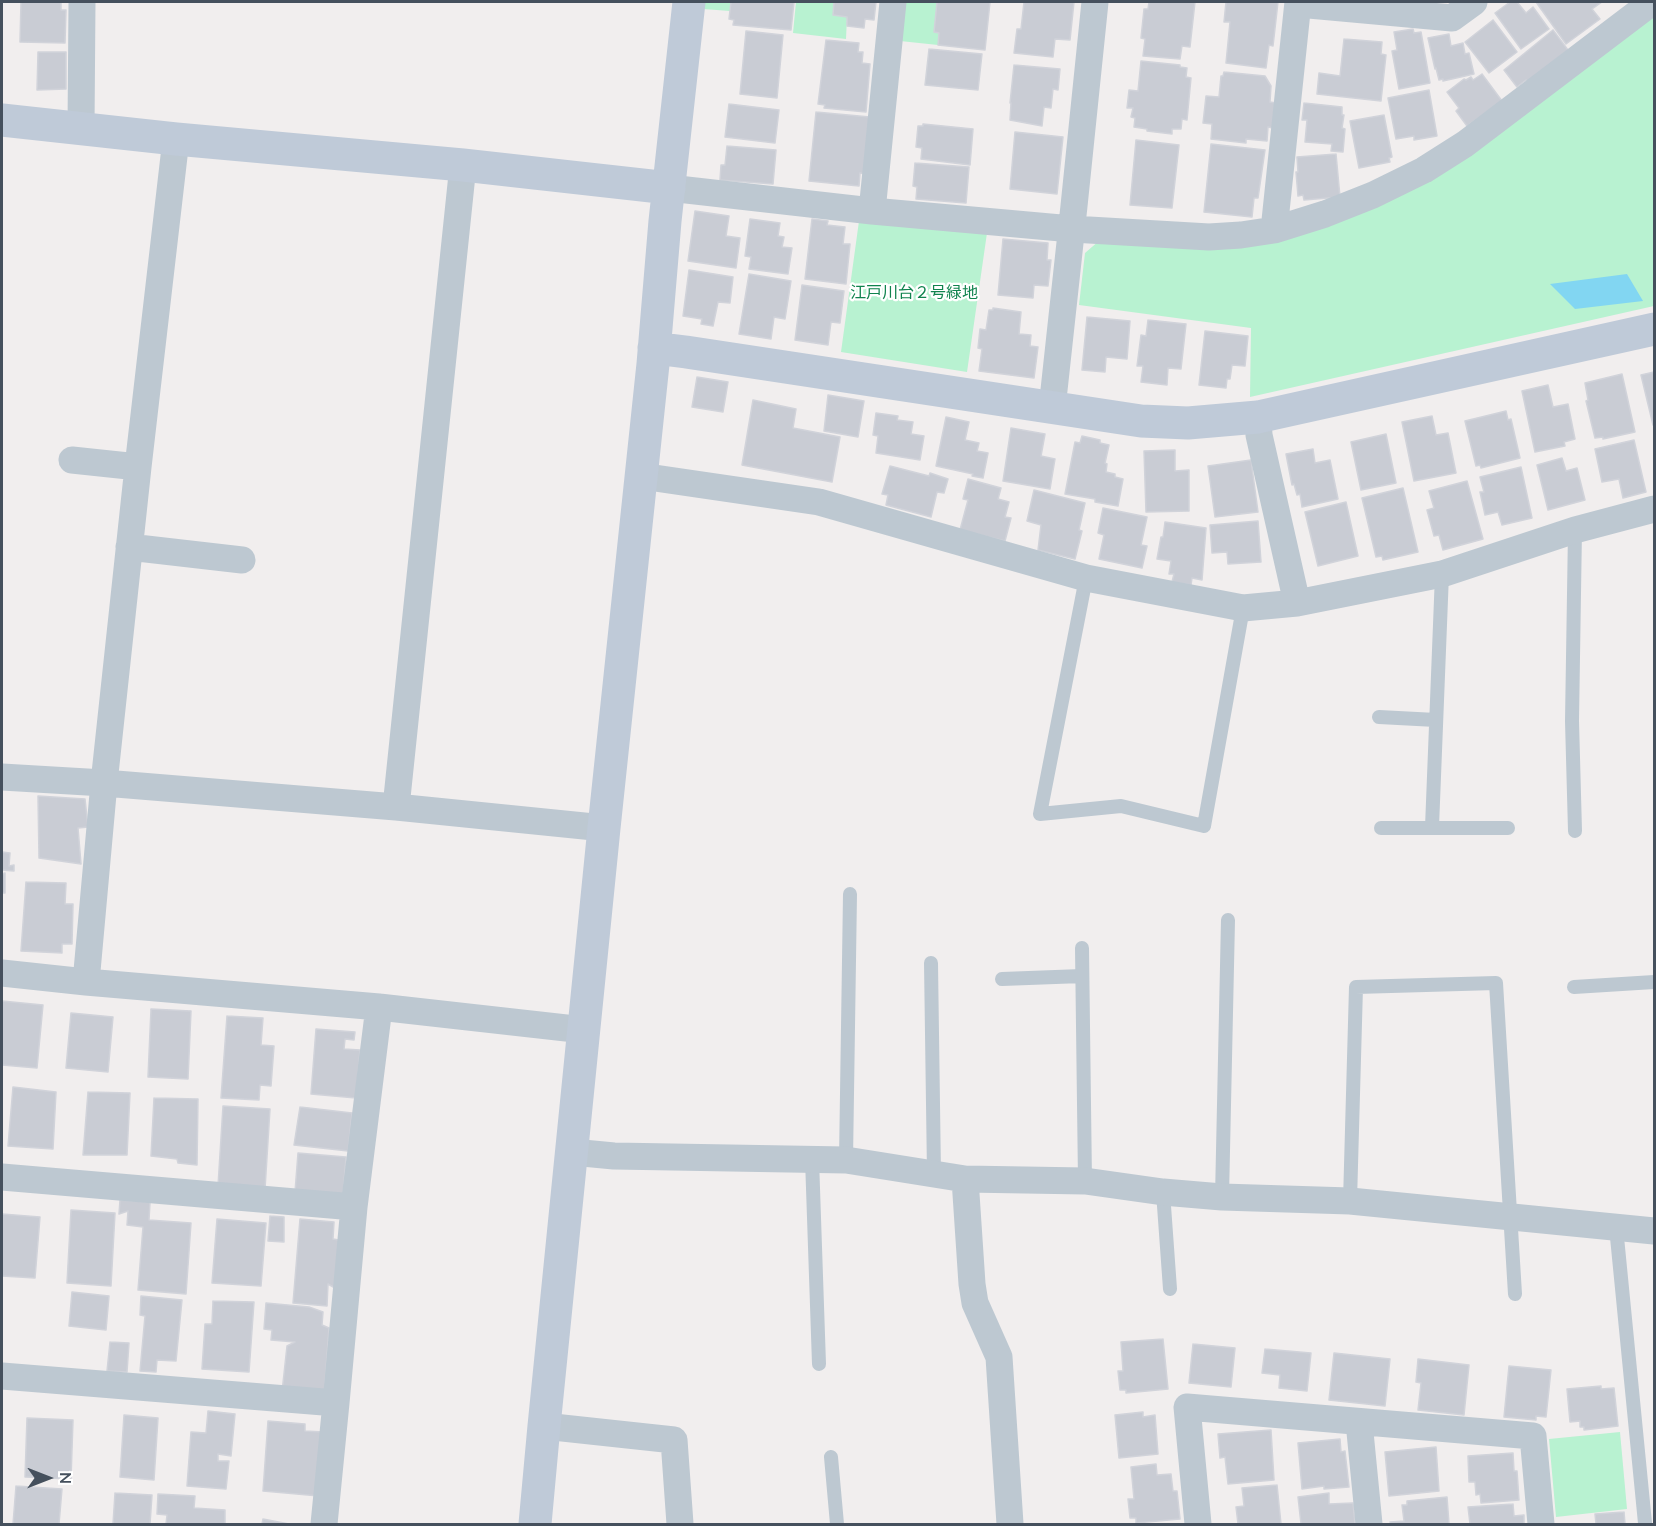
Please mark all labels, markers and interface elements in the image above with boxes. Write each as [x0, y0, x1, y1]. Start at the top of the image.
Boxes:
park label: 江戸川台２号緑地 [850, 283, 978, 303]
north arrow [18, 1448, 78, 1508]
text: N [56, 1472, 76, 1484]

